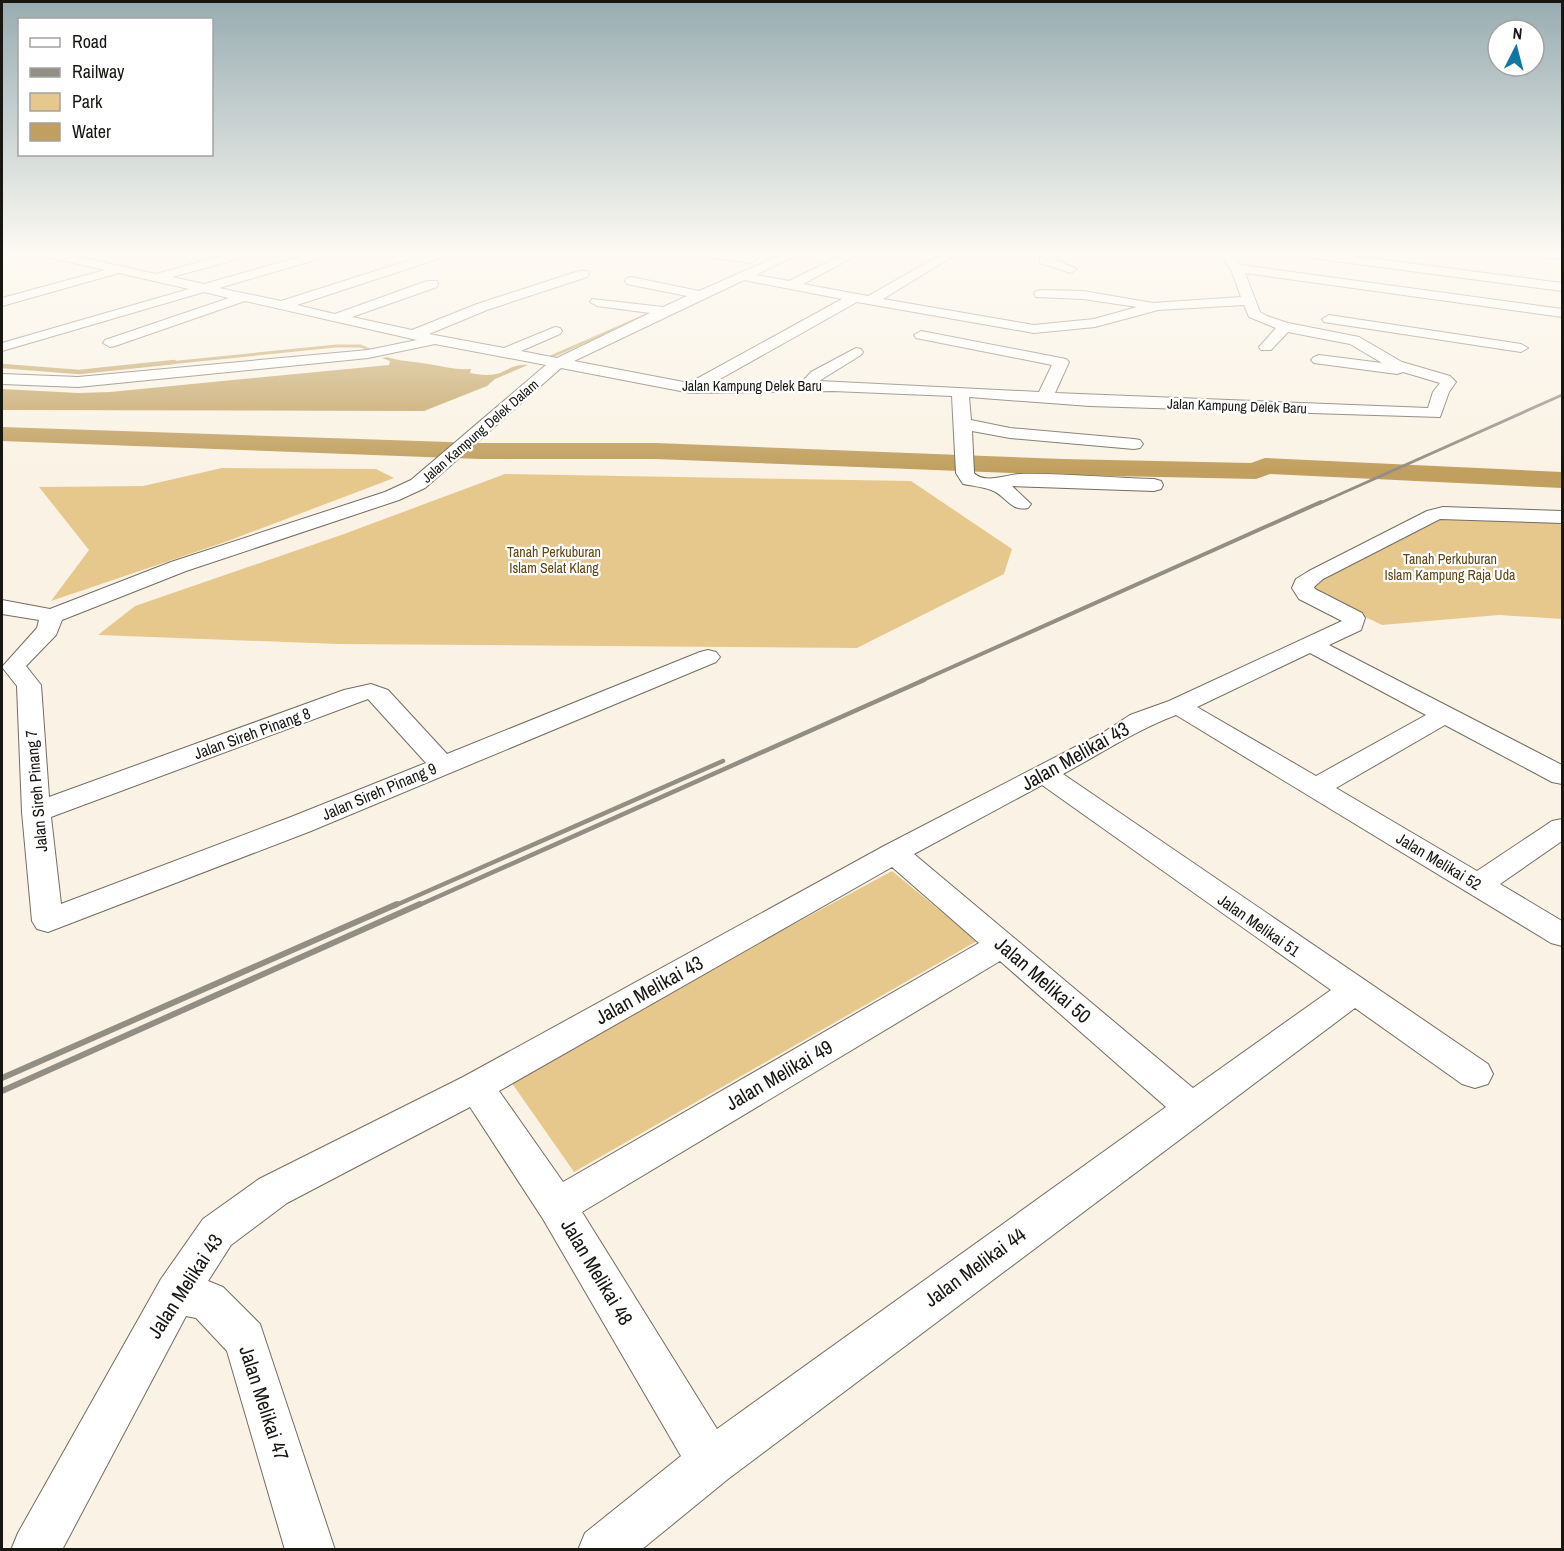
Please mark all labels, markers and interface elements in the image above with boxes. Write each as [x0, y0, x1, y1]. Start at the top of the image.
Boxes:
legend [18, 18, 213, 156]
north arrow [1486, 18, 1546, 78]
text: N [1512, 22, 1523, 45]
text: Road [72, 29, 107, 54]
text: Railway [72, 59, 125, 84]
text: Park [72, 89, 103, 114]
text: Water [72, 119, 111, 144]
street label: Jalan Kampung Delek Dalam [418, 375, 542, 487]
street label: Jalan Kampung Delek Baru [682, 377, 822, 395]
street label: Jalan Kampung Delek Baru [1167, 395, 1307, 417]
park label: Tanah Perkuburan Islam Selat Klang [507, 543, 601, 577]
park label: Tanah Perkuburan Islam Kampung Raja Uda [1385, 550, 1516, 584]
street label: Jalan Sireh Pinang 8 [191, 702, 313, 764]
street label: Jalan Melikai 43 [1016, 715, 1134, 796]
street label: Jalan Sireh Pinang 7 [20, 729, 52, 853]
street label: Jalan Sireh Pinang 9 [318, 757, 440, 825]
street label: Jalan Melikai 52 [1392, 827, 1486, 895]
street label: Jalan Melikai 51 [1214, 889, 1305, 962]
street label: Jalan Melikai 50 [989, 930, 1097, 1029]
street label: Jalan Melikai 43 [590, 949, 708, 1030]
street label: Jalan Melikai 49 [720, 1033, 837, 1116]
street label: Jalan Melikai 48 [555, 1214, 640, 1330]
street label: Jalan Melikai 44 [918, 1221, 1031, 1313]
street label: Jalan Melikai 43 [141, 1228, 228, 1343]
street label: Jalan Melikai 47 [233, 1342, 296, 1464]

